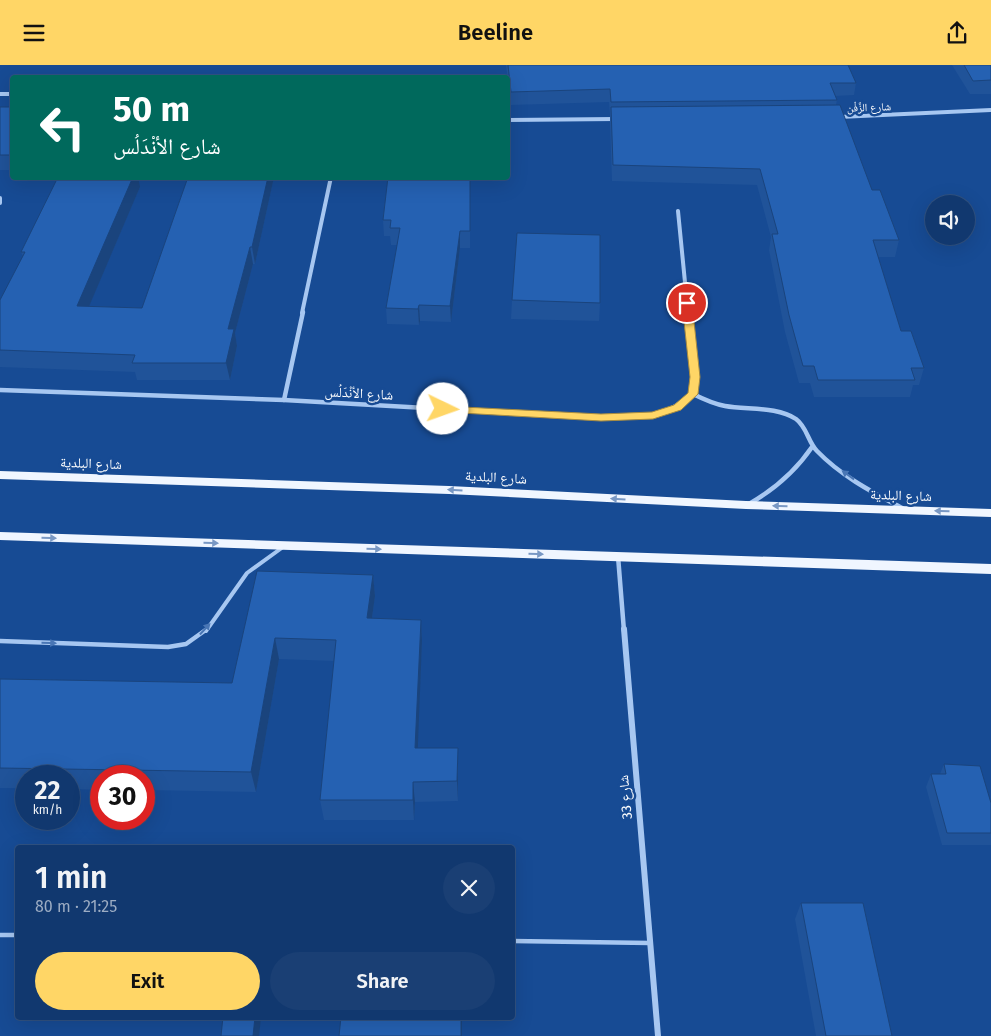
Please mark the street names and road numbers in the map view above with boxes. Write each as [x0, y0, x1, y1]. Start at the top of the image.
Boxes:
street label: شارع الزَّفْن [847, 100, 891, 115]
street label: شارع الأنْدَلُس [324, 383, 394, 405]
street label: شارع البلدية [60, 454, 122, 474]
street label: شارع البلدية [465, 467, 527, 489]
street label: شارع البلدية [870, 486, 932, 506]
street label: شارع 33 [615, 774, 637, 820]

